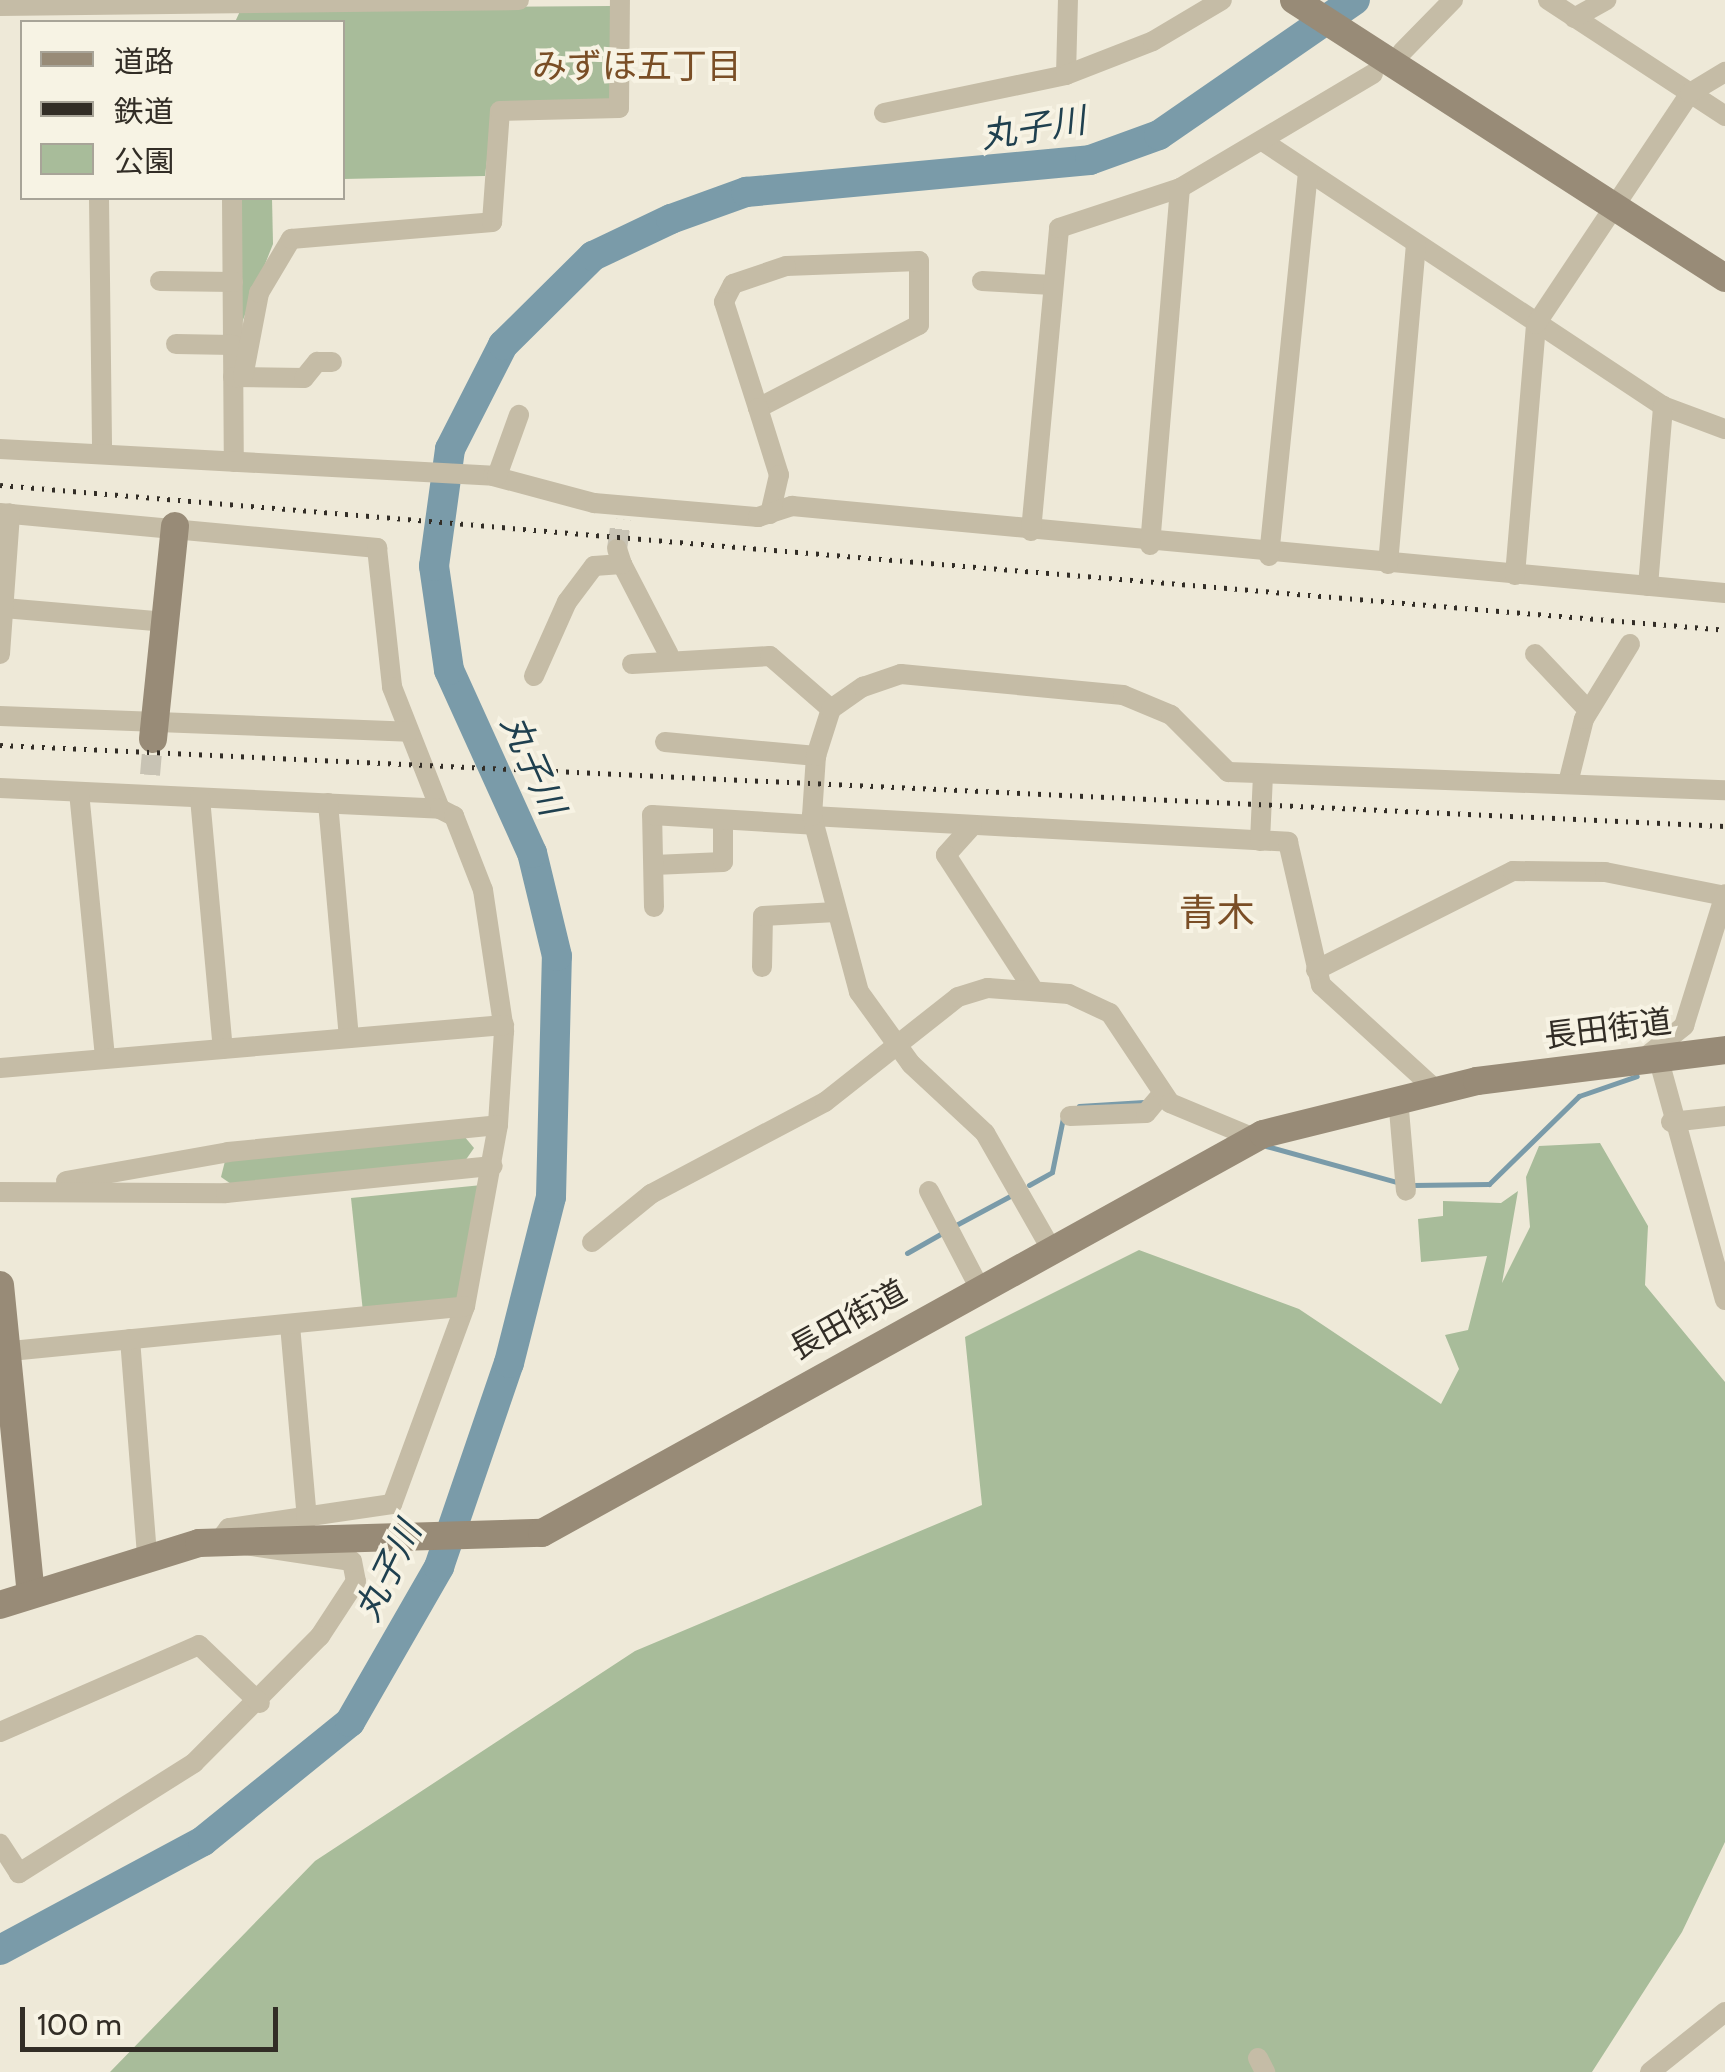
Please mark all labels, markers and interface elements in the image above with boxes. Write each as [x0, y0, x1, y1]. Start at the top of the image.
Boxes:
legend [20, 20, 345, 200]
text: 道路 [114, 43, 174, 80]
district label: みずほ五丁目 [532, 45, 742, 87]
text: 鉄道 [114, 93, 174, 130]
water label: 丸子川 [978, 99, 1088, 157]
text: 公園 [114, 143, 174, 180]
water label: 丸子川 [492, 708, 574, 822]
district label: 青木 [1179, 890, 1255, 936]
street label: 長田街道 [1542, 1002, 1674, 1056]
street label: 長田街道 [783, 1272, 913, 1368]
water label: 丸子川 [346, 1515, 430, 1627]
scale bar [25, 1987, 282, 2049]
text: 100 m [37, 2006, 122, 2043]

